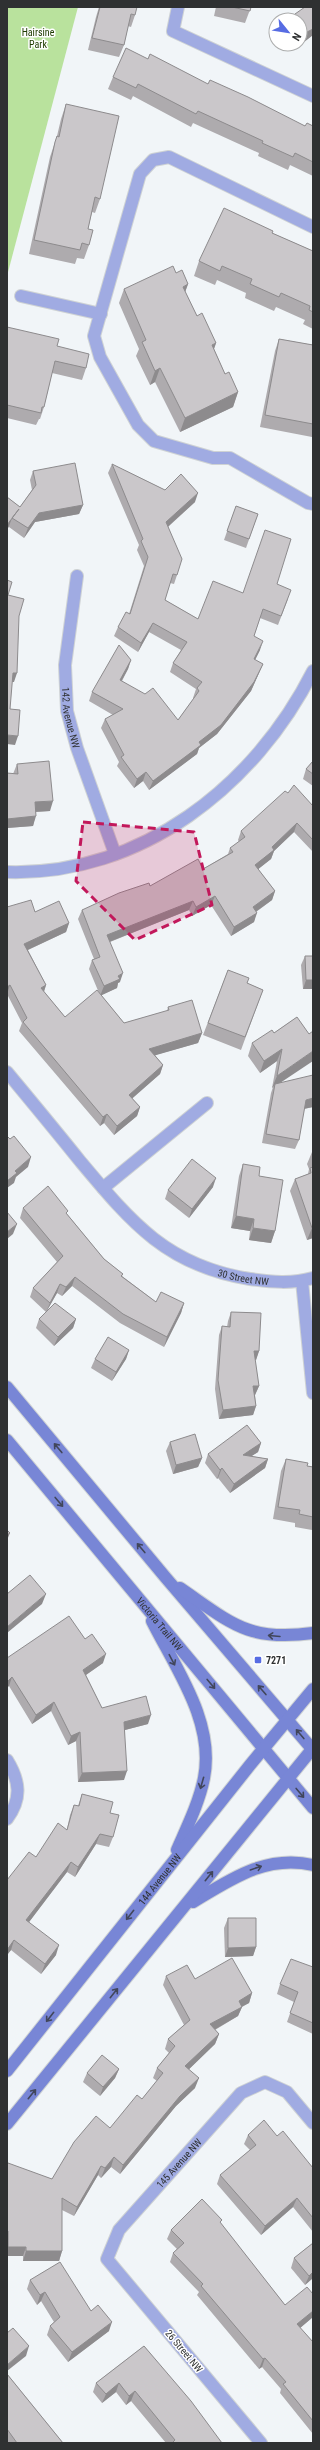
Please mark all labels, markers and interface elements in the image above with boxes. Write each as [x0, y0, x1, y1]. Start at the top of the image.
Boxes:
north arrow [268, 12, 308, 52]
park label: Hairsine Park [22, 27, 55, 50]
text: N [289, 31, 304, 43]
street label: 142 Avenue NW [60, 687, 82, 750]
street label: 30 Street NW [216, 1267, 270, 1287]
one-way arrow [54, 1443, 62, 1454]
one-way arrow [54, 1497, 63, 1508]
one-way arrow [137, 1543, 146, 1554]
street label: Victoria Trail NW [135, 1595, 185, 1653]
one-way arrow [268, 1632, 281, 1639]
one-way arrow [169, 1654, 176, 1666]
marker: 7271 [253, 1655, 263, 1665]
place label: 7271 [266, 1655, 286, 1666]
one-way arrow [206, 1679, 215, 1690]
one-way arrow [257, 1684, 266, 1695]
one-way arrow [295, 1729, 304, 1739]
one-way arrow [198, 1776, 205, 1789]
one-way arrow [296, 1787, 305, 1798]
street label: 144 Avenue NW [136, 1851, 183, 1907]
one-way arrow [249, 1863, 261, 1871]
one-way arrow [205, 1871, 214, 1882]
one-way arrow [126, 1910, 135, 1921]
one-way arrow [110, 1988, 119, 1999]
one-way arrow [45, 2012, 54, 2023]
one-way arrow [27, 2088, 36, 2099]
street label: 145 Avenue NW [154, 2136, 204, 2190]
street label: 26 Street NW [163, 2328, 205, 2375]

